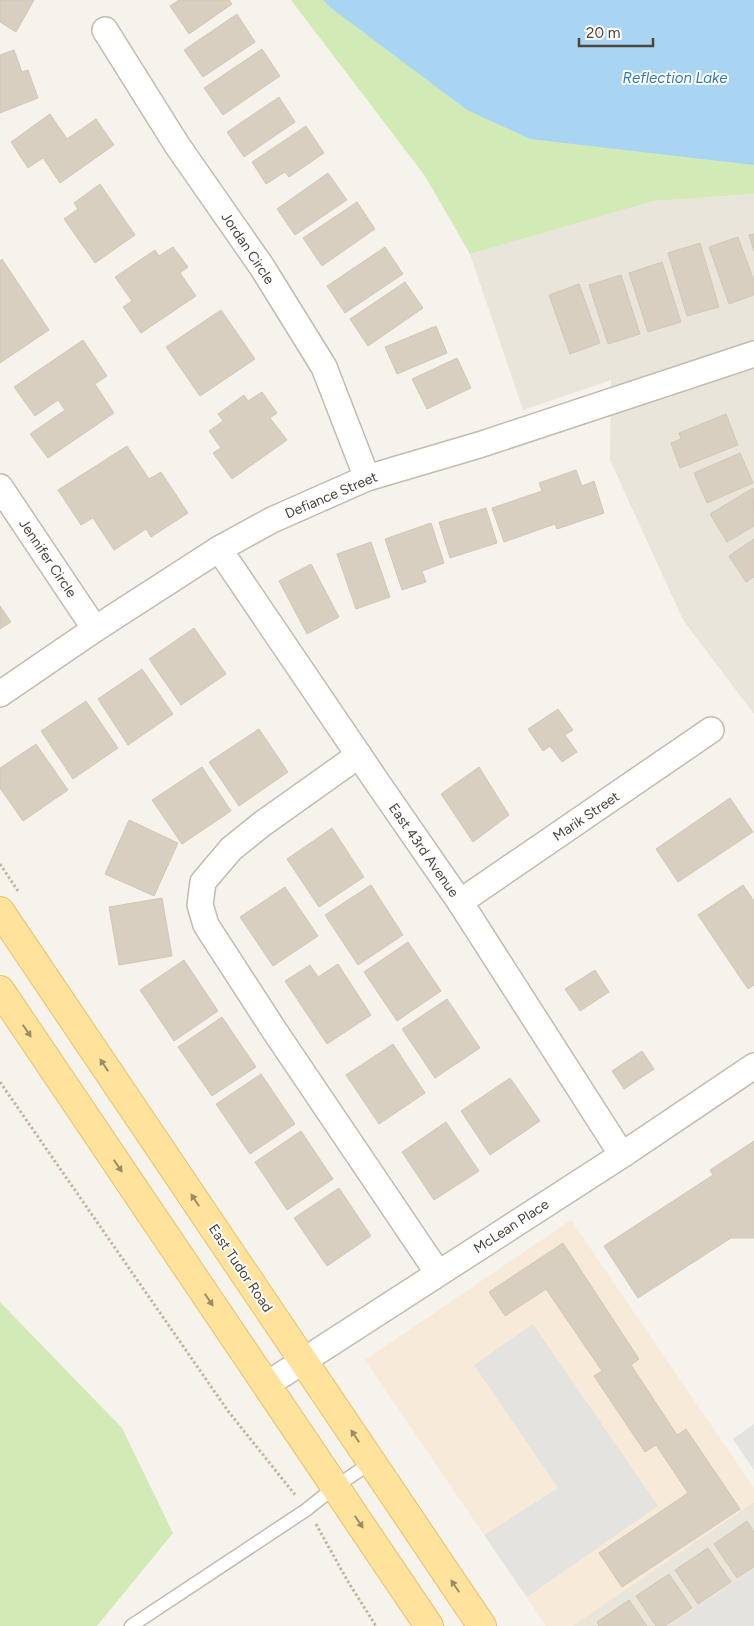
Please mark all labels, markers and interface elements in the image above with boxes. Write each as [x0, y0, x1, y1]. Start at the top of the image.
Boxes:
scale bar [579, 15, 653, 47]
text: 20 m [586, 24, 620, 42]
water label: Reflection Lake [623, 69, 727, 87]
street label: Jordan Circle [217, 209, 278, 288]
street label: Defiance Street [283, 468, 380, 523]
street label: Jennifer Circle [15, 516, 80, 601]
street label: Marik Street [550, 788, 623, 845]
street label: East 43rd Avenue [385, 800, 463, 901]
one-way arrow [22, 1024, 32, 1038]
one-way arrow [99, 1059, 109, 1072]
one-way arrow [113, 1159, 123, 1172]
one-way arrow [190, 1193, 200, 1207]
street label: McLean Place [470, 1196, 552, 1257]
street label: East Tudor Road [205, 1221, 276, 1315]
one-way arrow [204, 1294, 214, 1307]
one-way arrow [350, 1429, 360, 1443]
one-way arrow [354, 1515, 363, 1529]
one-way arrow [450, 1579, 460, 1592]

